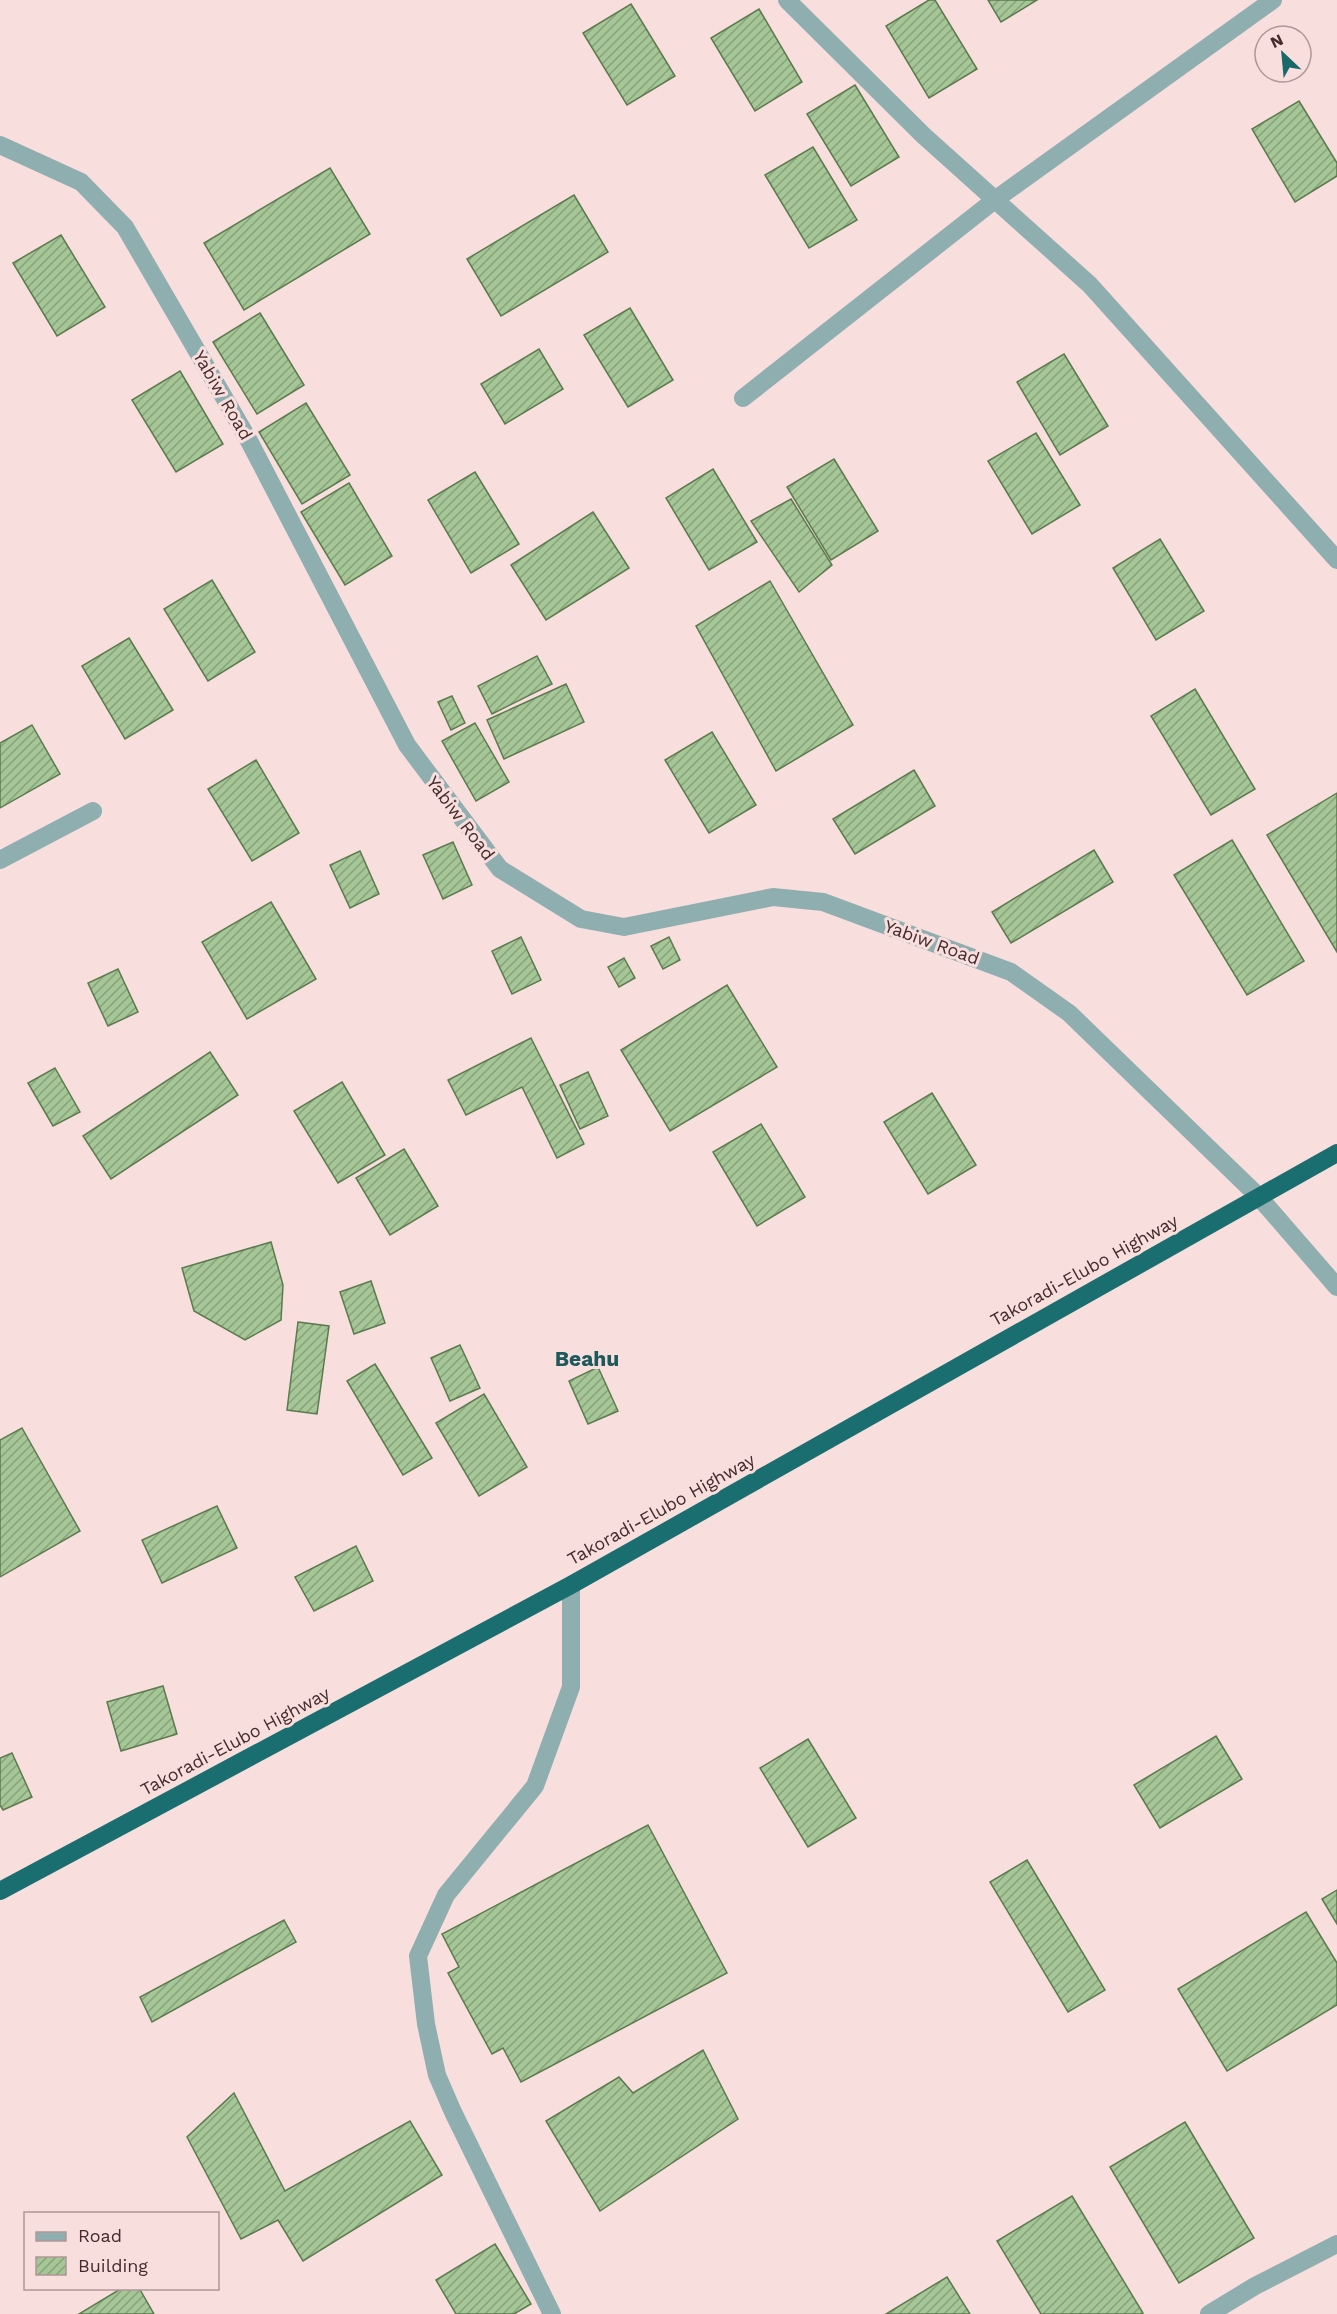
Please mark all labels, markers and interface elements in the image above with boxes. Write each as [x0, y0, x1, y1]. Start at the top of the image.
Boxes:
north arrow [1253, 24, 1313, 84]
text: N [1267, 30, 1286, 52]
street label: Yabiw Road [189, 347, 257, 443]
street label: Yabiw Road [423, 772, 499, 864]
street label: Yabiw Road [882, 915, 982, 969]
street label: Takoradi-Elubo Highway [987, 1209, 1182, 1330]
district label: Beahu [555, 1346, 619, 1371]
street label: Takoradi-Elubo Highway [564, 1448, 759, 1569]
street label: Takoradi-Elubo Highway [137, 1682, 334, 1800]
legend [24, 2212, 219, 2290]
text: Road [78, 2225, 122, 2246]
text: Building [78, 2255, 148, 2276]

